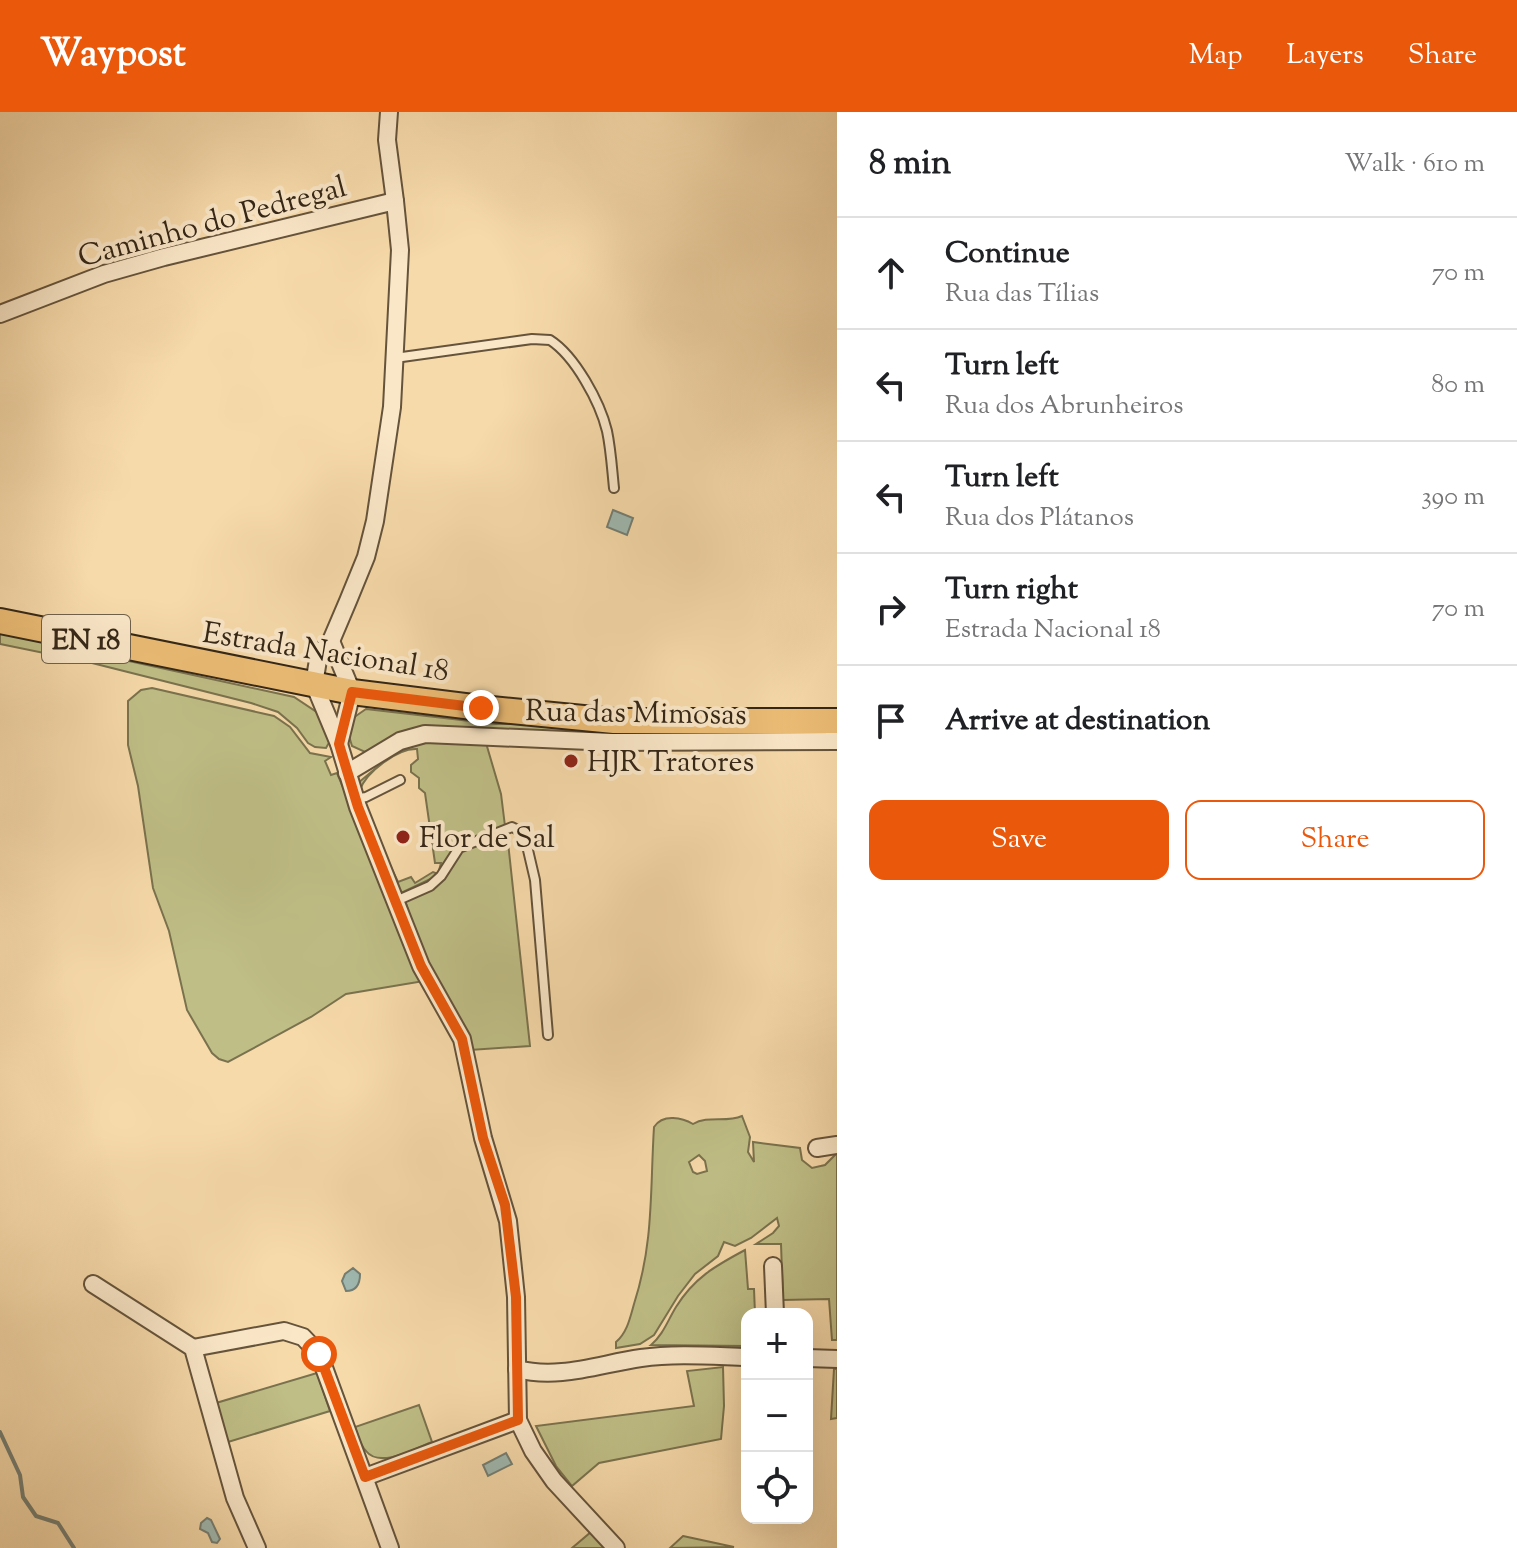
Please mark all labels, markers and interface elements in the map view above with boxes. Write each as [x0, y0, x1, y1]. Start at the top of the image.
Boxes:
text: Waypost [40, 29, 186, 83]
text: Map [1189, 36, 1242, 76]
text: Layers [1286, 36, 1364, 76]
text: Share [1408, 36, 1477, 76]
text: 8 min [869, 140, 951, 189]
text: Walk · 610 m [1344, 146, 1485, 183]
street label: Caminho do Pedregal [74, 167, 352, 280]
text: Continue [945, 233, 1070, 276]
icon: ahead [869, 251, 913, 295]
text: 70 m [1432, 255, 1485, 292]
text: Rua das Tílias [945, 276, 1099, 313]
text: Turn left [945, 345, 1059, 388]
icon: left [869, 363, 913, 407]
text: 80 m [1431, 367, 1485, 404]
text: Rua dos Abrunheiros [945, 388, 1184, 425]
text: Turn left [945, 457, 1059, 500]
icon: left [869, 475, 913, 519]
text: 390 m [1421, 479, 1485, 516]
text: Rua dos Plátanos [945, 500, 1134, 537]
text: Turn right [945, 569, 1078, 612]
icon: right [869, 587, 913, 631]
text: 70 m [1432, 591, 1485, 628]
text: Estrada Nacional 18 [945, 612, 1161, 649]
street label: Estrada Nacional 18 [199, 613, 452, 694]
road number: EN 18 [42, 615, 130, 663]
route end [463, 690, 499, 726]
street label: Rua das Mimosas [525, 691, 747, 738]
icon: arrive [869, 699, 913, 743]
text: Arrive at destination [945, 700, 1210, 743]
place label: HJR Tratores [587, 742, 754, 785]
marker: HJR Tratores [562, 752, 580, 770]
button: Save [869, 800, 1169, 880]
button: Share [1185, 800, 1485, 880]
place label: Flor de Sal [419, 818, 555, 861]
marker: Flor de Sal [394, 828, 412, 846]
map controls [741, 1308, 813, 1524]
button: + [741, 1308, 813, 1380]
route start [301, 1336, 337, 1372]
button: − [741, 1380, 813, 1452]
button: locate [741, 1452, 813, 1524]

